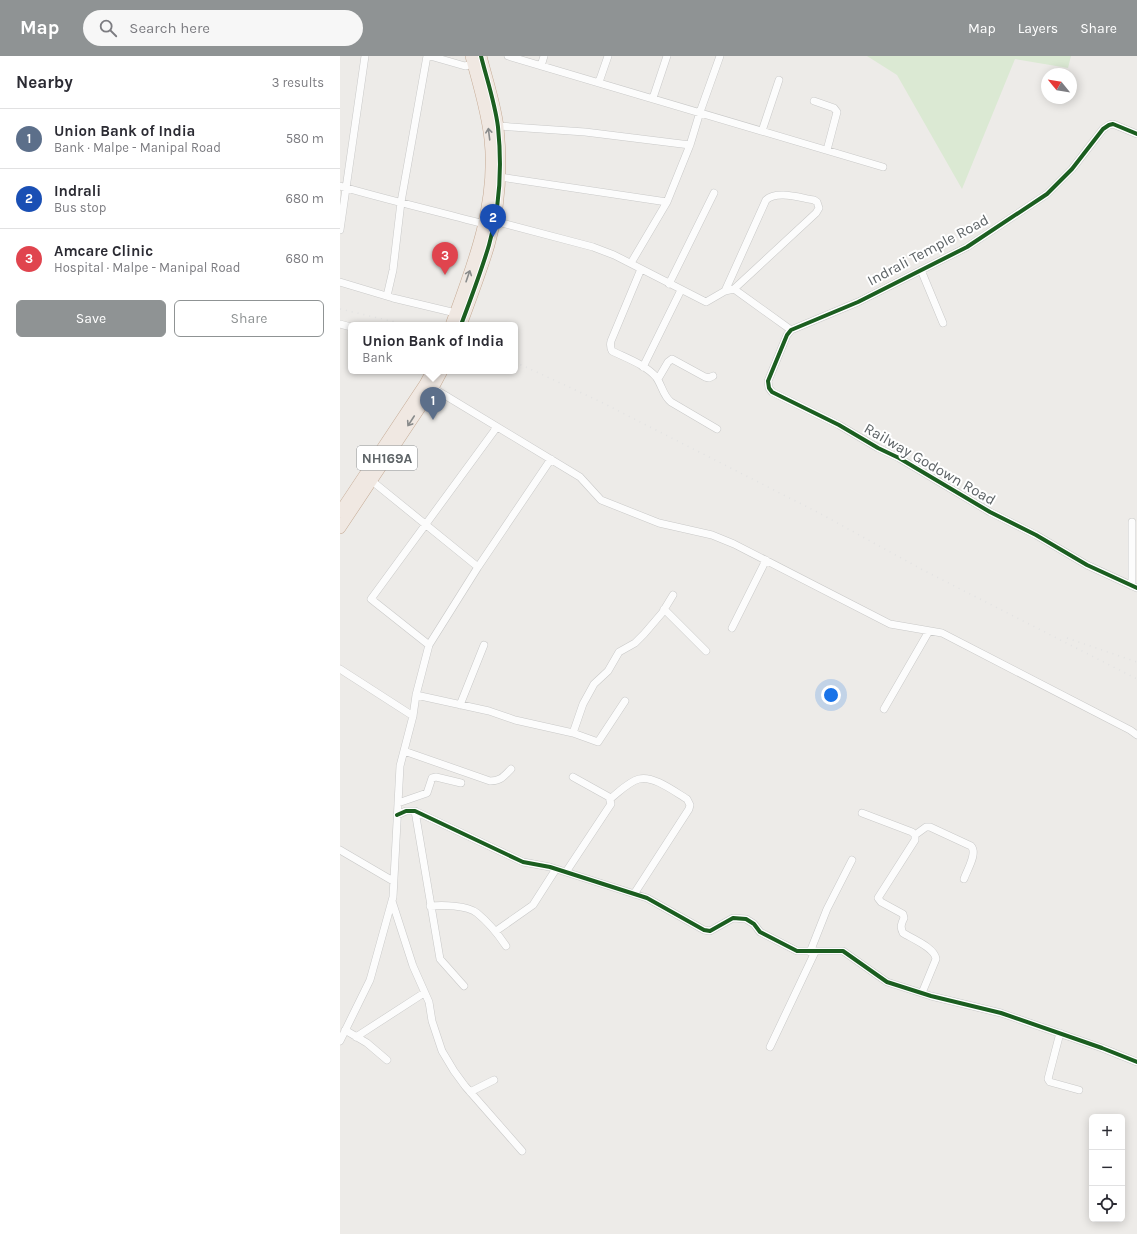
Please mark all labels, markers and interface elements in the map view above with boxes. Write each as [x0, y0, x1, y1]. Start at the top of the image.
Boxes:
search box [83, 10, 363, 46]
text: Map [20, 17, 59, 39]
icon: search [97, 17, 119, 39]
text: Search here [129, 19, 210, 37]
text: Map [968, 20, 996, 37]
text: Layers [1018, 20, 1058, 37]
text: Share [1080, 20, 1117, 37]
north arrow [1041, 68, 1077, 104]
text: Nearby [16, 72, 73, 92]
text: 3 results [272, 75, 324, 90]
text: Union Bank of India [54, 122, 195, 140]
one-way arrow [485, 128, 493, 141]
text: 1 [27, 131, 31, 146]
text: 580 m [286, 131, 324, 146]
text: Bank · Malpe - Manipal Road [54, 140, 221, 155]
text: Indrali [54, 182, 101, 200]
text: 2 [25, 191, 33, 206]
text: 680 m [286, 191, 324, 206]
text: Bus stop [54, 200, 106, 215]
pin: 2 [480, 204, 506, 237]
street label: Indrali Temple Road [864, 210, 992, 290]
text: Amcare Clinic [54, 242, 153, 260]
pin: 3 [432, 242, 458, 275]
text: 3 [25, 251, 33, 266]
text: 680 m [286, 251, 324, 266]
text: Hospital · Malpe - Manipal Road [54, 260, 240, 275]
one-way arrow [465, 270, 473, 282]
button: Save [16, 300, 166, 337]
button: Share [174, 300, 324, 337]
popup [348, 322, 518, 374]
text: Union Bank of India [362, 332, 504, 350]
text: Bank [362, 350, 393, 365]
pin: 1 [420, 387, 446, 420]
one-way arrow [407, 415, 415, 427]
street label: Railway Godown Road [861, 419, 999, 509]
road number: NH169A [357, 446, 417, 470]
your location [821, 685, 841, 705]
map controls [1089, 1114, 1125, 1222]
button: + [1089, 1114, 1125, 1150]
button: − [1089, 1150, 1125, 1186]
button: locate [1089, 1186, 1125, 1222]

